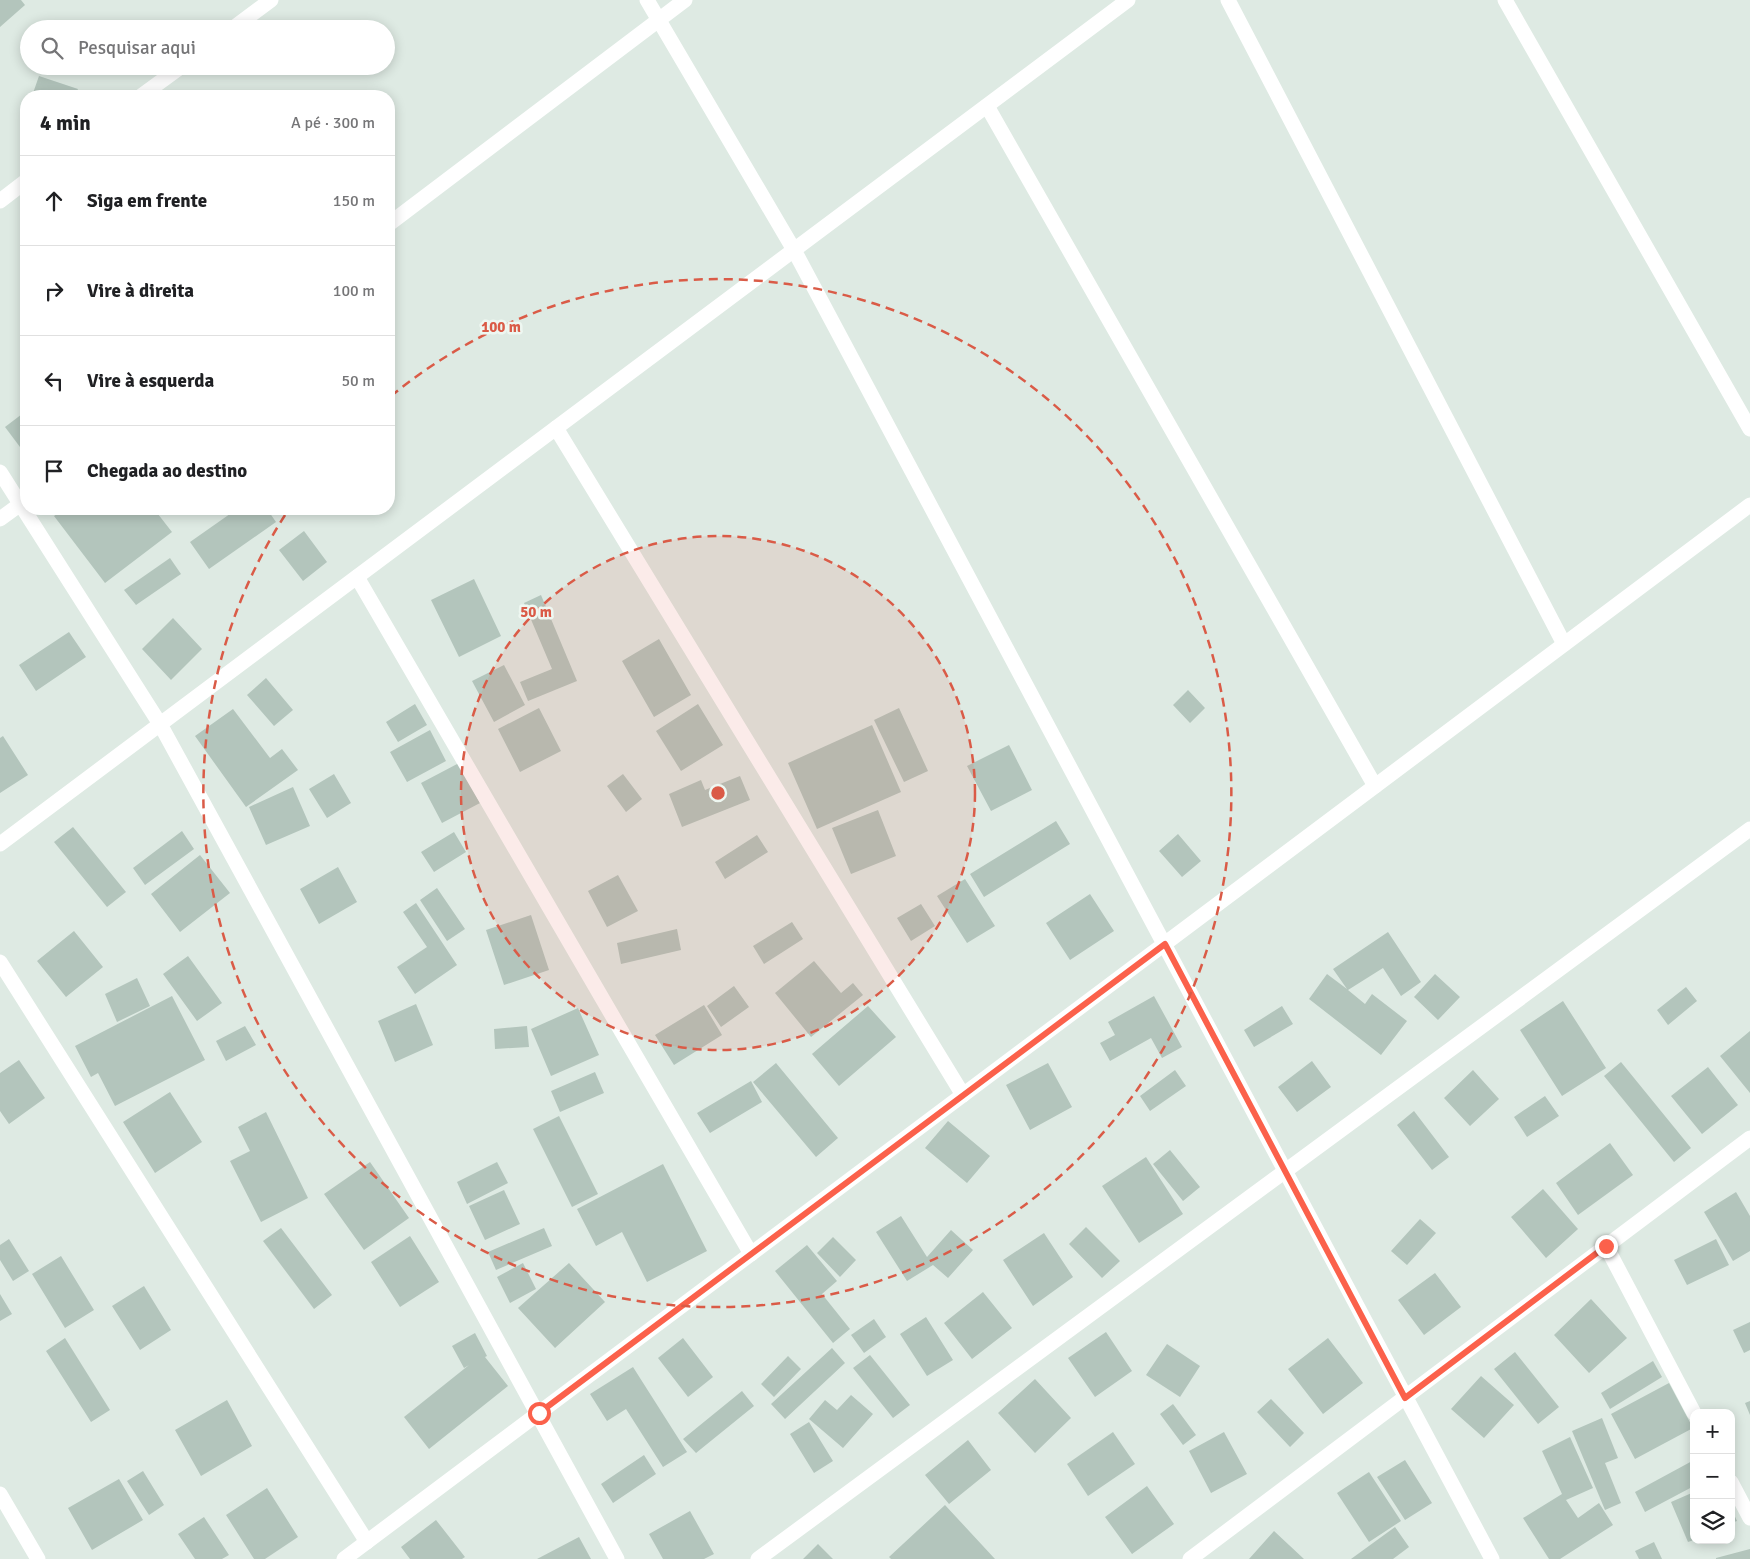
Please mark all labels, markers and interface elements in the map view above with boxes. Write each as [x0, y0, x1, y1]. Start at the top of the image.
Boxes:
search box [20, 20, 395, 75]
icon: search [38, 34, 66, 62]
text: Pesquisar aqui [78, 36, 196, 60]
text: 4 min [40, 110, 91, 136]
text: A pé · 300 m [291, 113, 375, 133]
icon: ahead [40, 187, 68, 215]
text: Siga em frente [87, 189, 207, 213]
text: 150 m [333, 191, 375, 211]
icon: right [40, 277, 68, 305]
text: Vire à direita [87, 279, 194, 303]
text: 100 m [333, 281, 375, 301]
text: 100 m [481, 318, 521, 336]
icon: left [40, 367, 68, 395]
text: Vire à esquerda [87, 369, 214, 393]
text: 50 m [341, 371, 375, 391]
icon: arrive [40, 457, 68, 485]
text: Chegada ao destino [87, 459, 247, 483]
text: 50 m [520, 603, 552, 621]
centre of rings [709, 784, 727, 802]
route end [1595, 1235, 1618, 1258]
route start [528, 1402, 551, 1425]
map controls [1690, 1409, 1735, 1544]
button: + [1690, 1409, 1735, 1454]
button: − [1690, 1454, 1735, 1499]
button: layers [1690, 1499, 1735, 1544]

